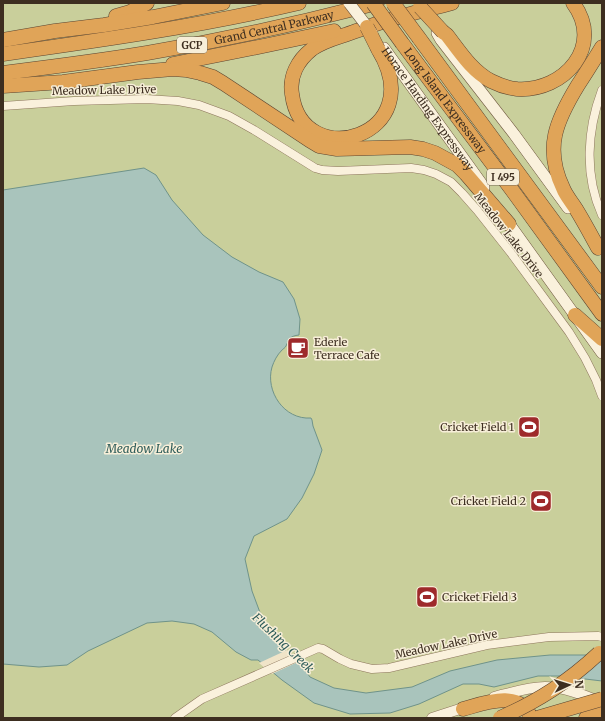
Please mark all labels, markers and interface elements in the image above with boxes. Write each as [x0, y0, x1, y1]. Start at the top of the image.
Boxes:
street label: Grand Central Parkway [213, 7, 336, 47]
road number: GCP [177, 37, 207, 53]
street label: Horace Harding Expressway [379, 44, 477, 174]
street label: Long Island Expressway [401, 45, 489, 157]
street label: Meadow Lake Drive [52, 82, 156, 98]
road number: I 495 [487, 169, 519, 185]
street label: Meadow Lake Drive [471, 190, 547, 281]
cafe icon: Ederle Terrace Cafe [285, 335, 311, 361]
place label: Ederle Terrace Cafe [314, 335, 380, 362]
sports icon: Cricket Field 1 [516, 414, 542, 440]
place label: Cricket Field 1 [440, 420, 514, 434]
water label: Meadow Lake [105, 441, 182, 456]
sports icon: Cricket Field 2 [528, 488, 554, 514]
place label: Cricket Field 2 [451, 494, 526, 508]
sports icon: Cricket Field 3 [414, 584, 440, 610]
place label: Cricket Field 3 [442, 590, 517, 604]
water label: Flushing Creek [249, 609, 318, 676]
street label: Meadow Lake Drive [394, 626, 499, 662]
north arrow [549, 665, 589, 705]
text: N [572, 679, 586, 689]

